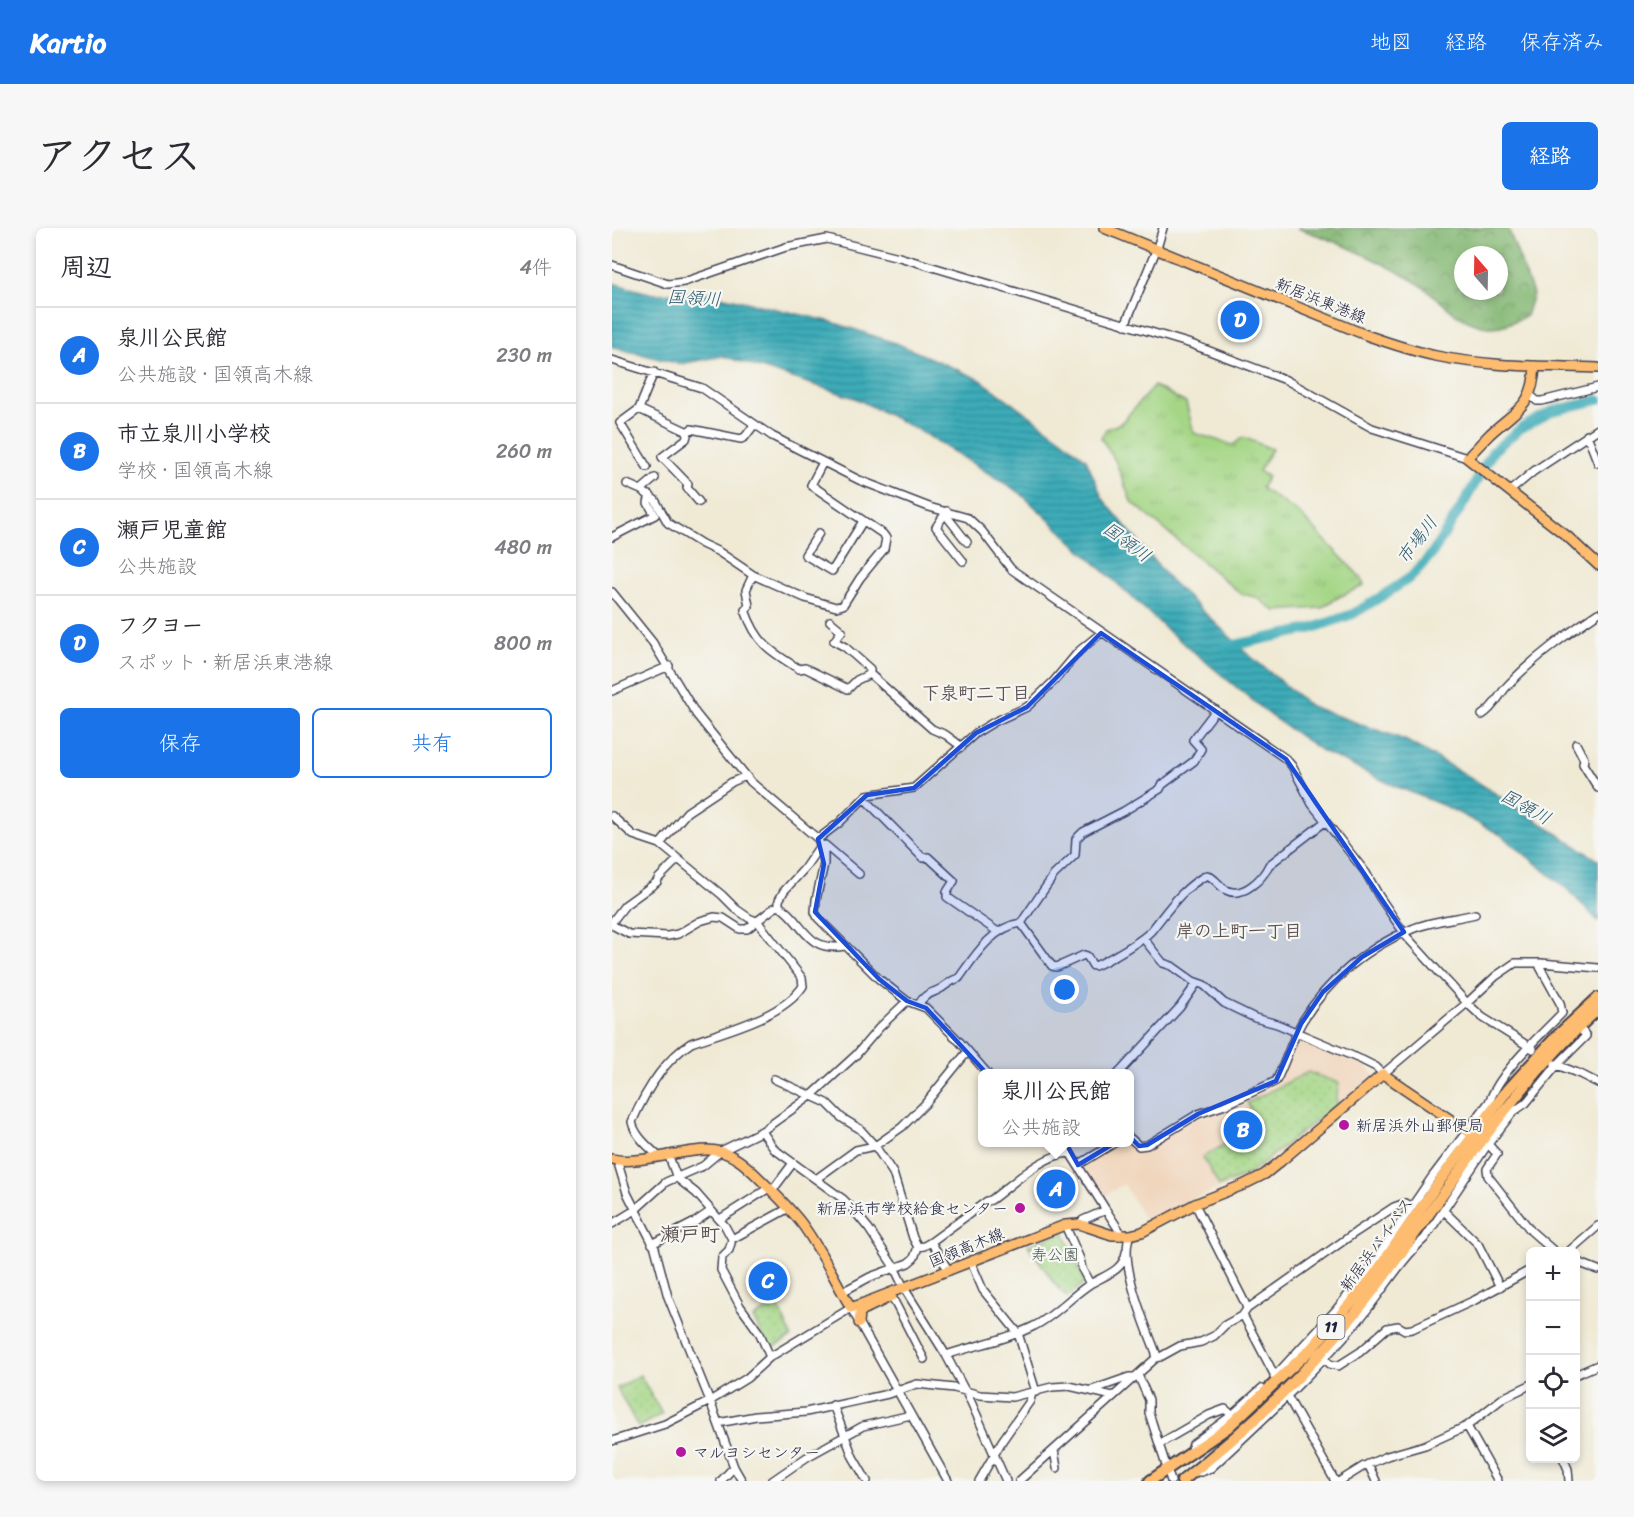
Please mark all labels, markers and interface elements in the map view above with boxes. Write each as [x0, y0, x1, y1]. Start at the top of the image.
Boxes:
text: Kartio [30, 18, 106, 67]
text: 地図 [1370, 23, 1412, 61]
text: 経路 [1445, 23, 1487, 61]
text: 保存済み [1520, 23, 1604, 61]
text: アクセス [36, 119, 201, 193]
button: 経路 [1502, 122, 1598, 190]
text: 周辺 [60, 244, 112, 290]
north arrow [1454, 246, 1508, 300]
text: 4件 [520, 250, 552, 285]
street label: 新居浜東港線 [1271, 269, 1371, 332]
water label: 国領川 [666, 281, 722, 315]
pin: D [1220, 298, 1260, 343]
text: 泉川公民館 [117, 318, 227, 357]
text: A [73, 338, 86, 373]
text: 230 m [496, 338, 552, 373]
text: 公共施設 · 国領高木線 [117, 357, 313, 392]
text: 市立泉川小学校 [117, 414, 271, 453]
text: B [73, 434, 86, 469]
text: 260 m [496, 434, 552, 469]
text: 学校 · 国領高木線 [117, 453, 273, 488]
water label: 市場川 [1388, 509, 1446, 571]
text: 瀬戸児童館 [117, 510, 227, 549]
water label: 国領川 [1096, 513, 1158, 571]
text: C [73, 530, 86, 565]
text: 480 m [494, 530, 552, 565]
text: 公共施設 [117, 549, 197, 584]
text: フクヨー [117, 606, 203, 645]
text: D [74, 626, 85, 661]
text: 800 m [494, 626, 552, 661]
text: スポット · 新居浜東港線 [117, 645, 333, 680]
district label: 下泉町二丁目 [922, 677, 1030, 709]
button: 保存 [60, 708, 300, 778]
button: 共有 [312, 708, 552, 778]
water label: 国領川 [1495, 780, 1557, 834]
district label: 岸の上町一丁目 [1176, 915, 1302, 947]
your location [1050, 975, 1079, 1004]
popup [978, 1069, 1134, 1147]
text: 泉川公民館 [1001, 1071, 1111, 1110]
pin: B [1224, 1108, 1262, 1152]
text: 公共施設 [1001, 1110, 1081, 1145]
place label: 新居浜外山郵便局 [1356, 1111, 1484, 1140]
marker: 新居浜外山郵便局 [1337, 1118, 1351, 1132]
pin: A [1036, 1166, 1076, 1212]
street label: 新居浜バイパス [1332, 1191, 1421, 1298]
place label: 新居浜市学校給食センター [817, 1194, 1008, 1223]
marker: 新居浜市学校給食センター [1013, 1201, 1027, 1215]
district label: 瀬戸町 [660, 1217, 720, 1252]
street label: 国領高木線 [924, 1219, 1009, 1276]
park label: 寿公園 [1031, 1240, 1079, 1269]
map controls [1526, 1247, 1580, 1463]
button: + [1526, 1247, 1580, 1301]
pin: C [748, 1258, 788, 1304]
button: − [1526, 1301, 1580, 1355]
road number: 11 [1318, 1315, 1344, 1339]
button: locate [1526, 1355, 1580, 1409]
button: layers [1526, 1409, 1580, 1463]
place label: マルヨシセンター [693, 1438, 820, 1467]
marker: マルヨシセンター [674, 1445, 688, 1459]

